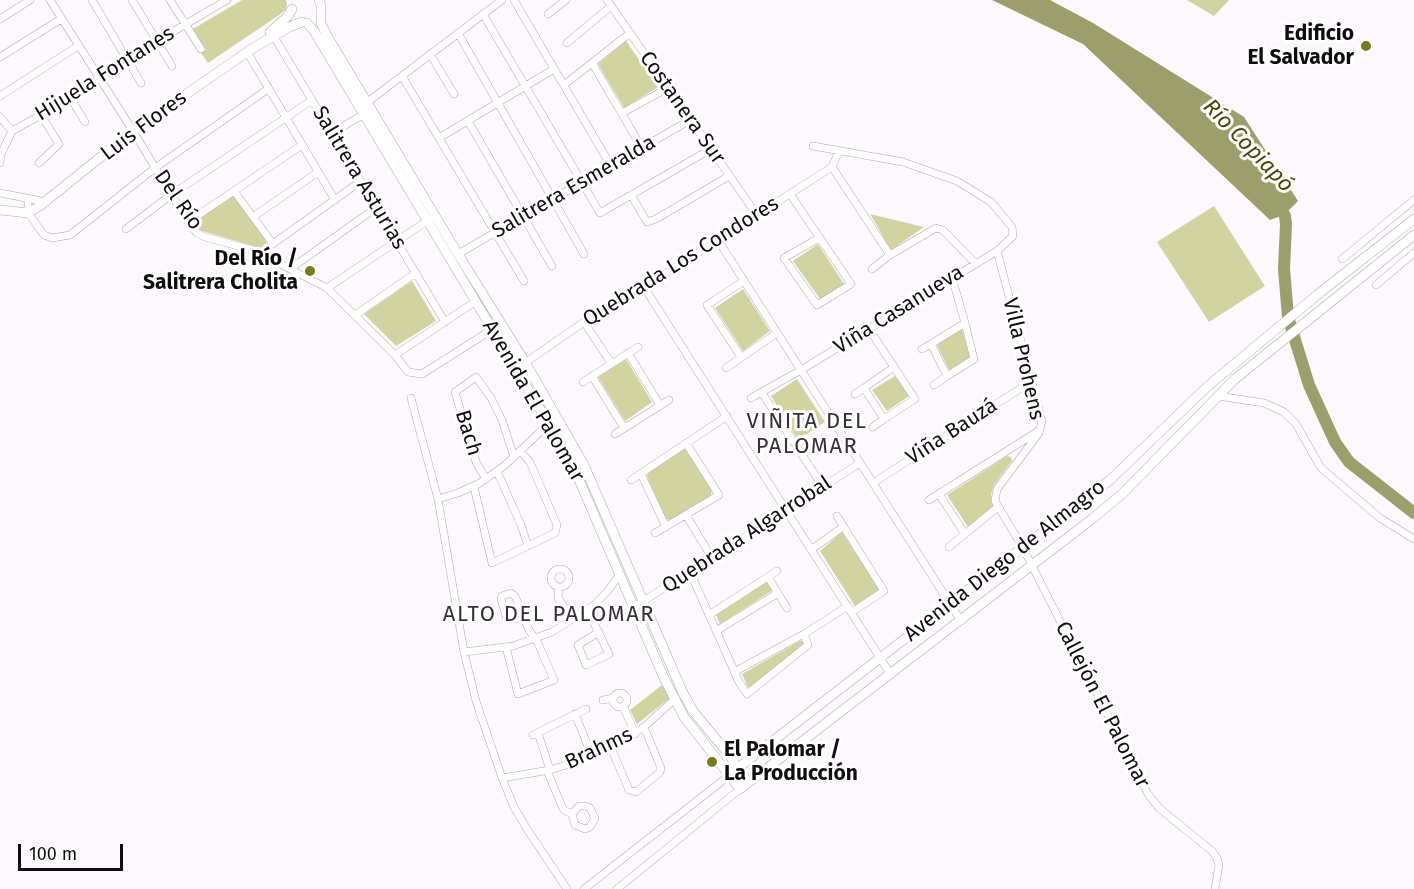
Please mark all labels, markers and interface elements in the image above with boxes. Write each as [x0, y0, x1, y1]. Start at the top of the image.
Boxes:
street label: Hijuela Fontanes [31, 21, 179, 127]
place label: Edificio El Salvador [1247, 21, 1354, 71]
marker: Edificio El Salvador [1359, 39, 1373, 53]
street label: Costanera Sur [634, 47, 730, 169]
street label: Luis Flores [96, 86, 192, 166]
water label: Río Copiapó [1197, 94, 1299, 198]
street label: Salitrera Asturias [306, 102, 412, 254]
street label: Salitrera Esmeralda [488, 130, 660, 244]
street label: Del Río [148, 165, 208, 235]
street label: Quebrada Los Condores [578, 191, 784, 333]
place label: Del Río / Salitrera Cholita [143, 246, 298, 296]
street label: Viña Casanueva [830, 260, 968, 360]
marker: Del Río / Salitrera Cholita [303, 264, 317, 278]
street label: Villa Prohens [997, 296, 1049, 422]
street label: Avenida El Palomar [476, 316, 590, 486]
street label: Viña Bauzá [902, 393, 1002, 471]
street label: Bach [449, 407, 487, 459]
district label: VIÑITA DEL PALOMAR [747, 409, 867, 460]
street label: Quebrada Algarrobal [658, 471, 836, 599]
street label: Avenida Diego de Almagro [899, 475, 1111, 647]
district label: ALTO DEL PALOMAR [443, 602, 655, 628]
street label: Callejón El Palomar [1049, 618, 1155, 792]
street label: Brahms [561, 722, 637, 776]
place label: El Palomar / La Producción [724, 737, 858, 787]
marker: El Palomar / La Producción [705, 755, 719, 769]
scale bar [21, 832, 126, 870]
text: 100 m [29, 843, 77, 865]

